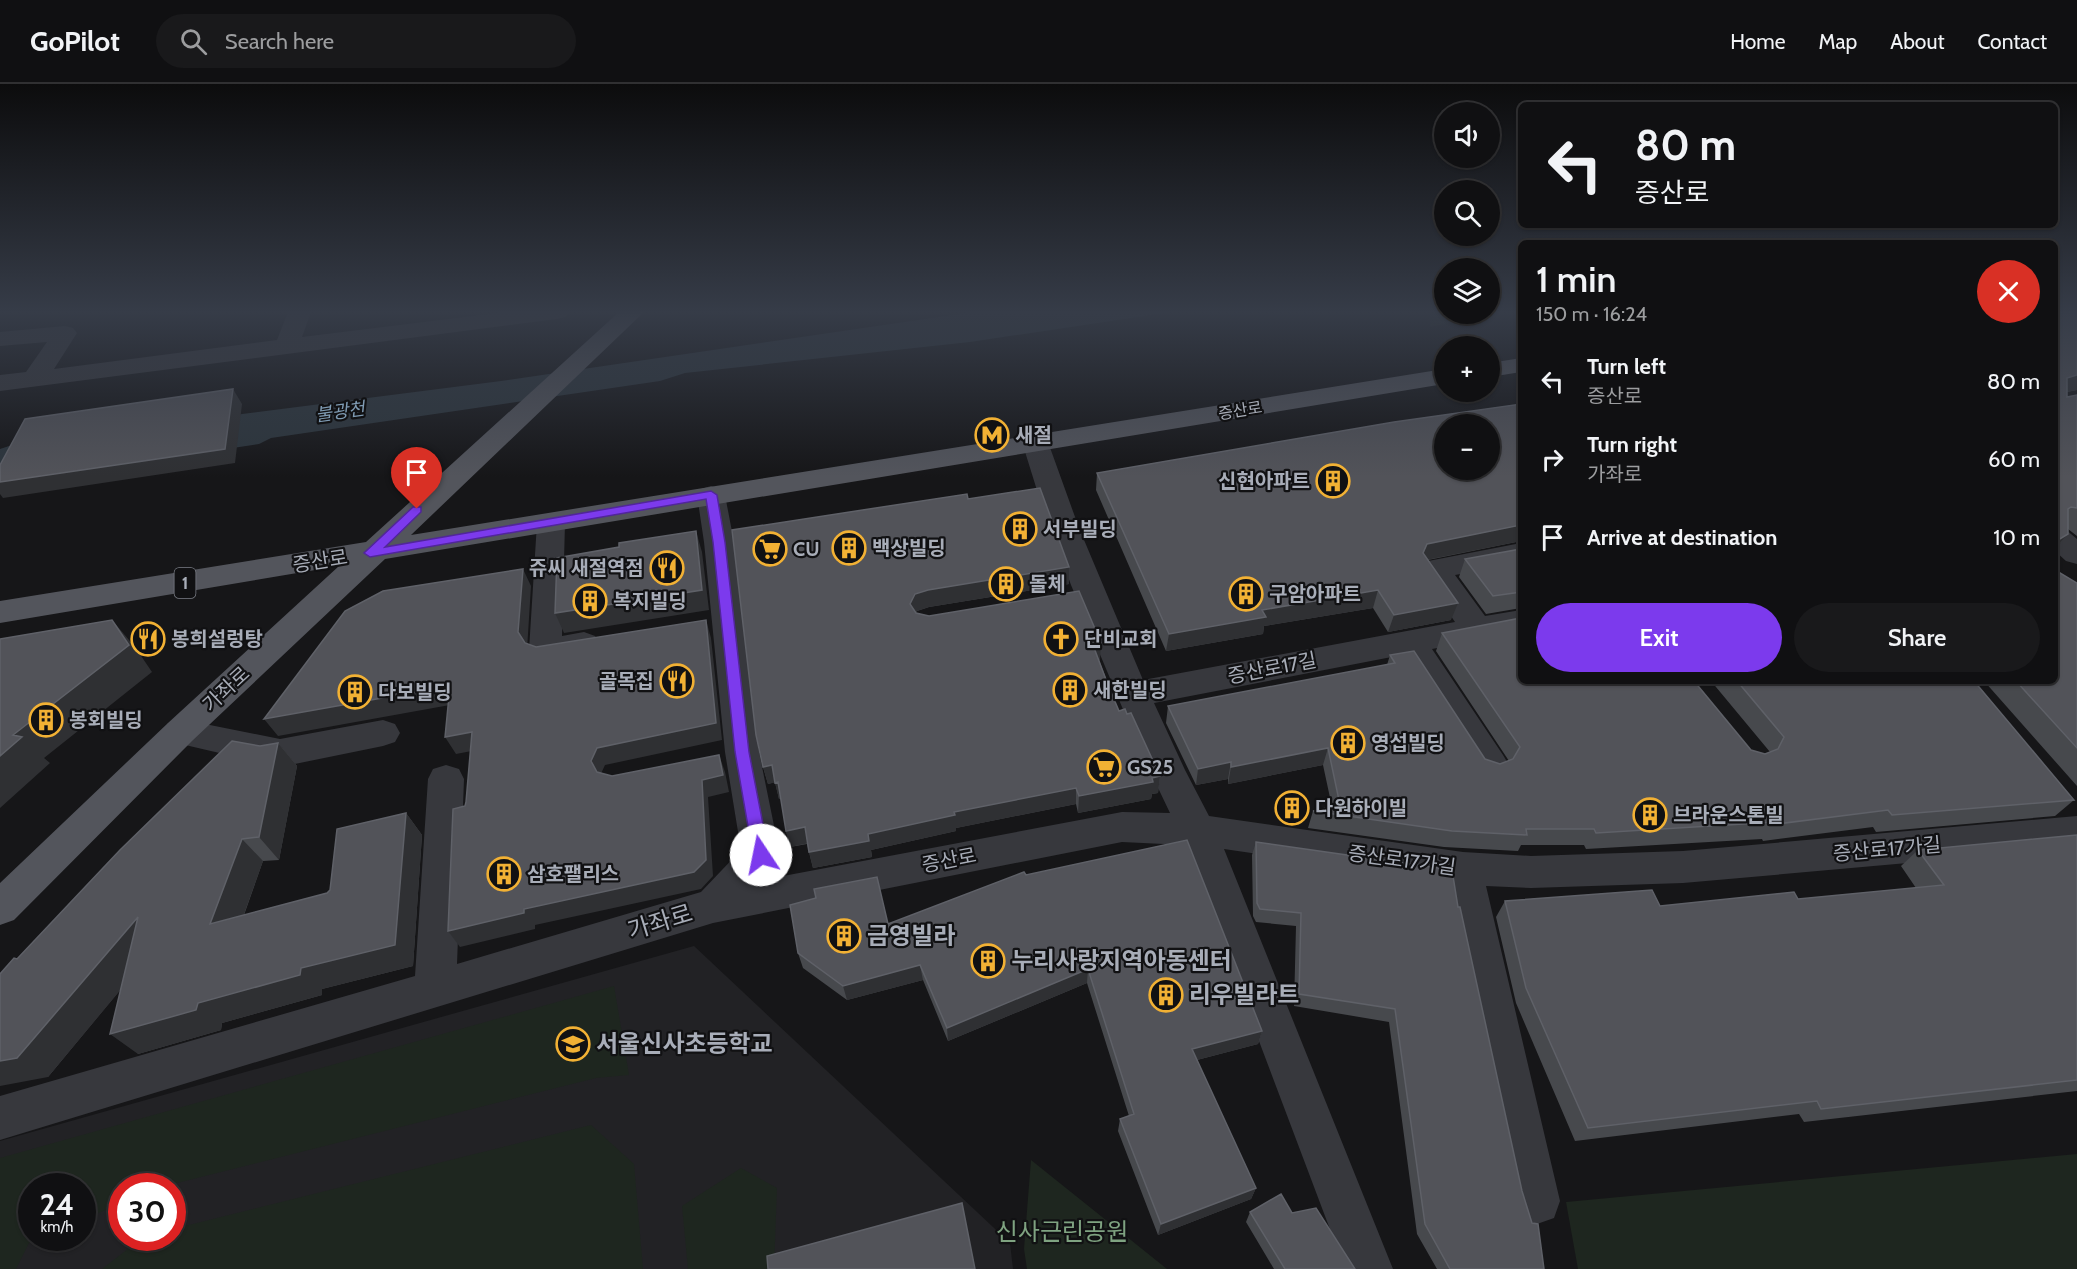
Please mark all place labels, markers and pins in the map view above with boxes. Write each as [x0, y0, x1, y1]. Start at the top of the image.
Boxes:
metro station icon: 새절 [974, 417, 1010, 453]
place label: 새절 [1015, 423, 1052, 447]
pin [391, 447, 442, 509]
building icon: 신현아파트 [1315, 463, 1351, 499]
place label: 신현아파트 [1218, 469, 1310, 493]
building icon: 서부빌딩 [1002, 511, 1038, 547]
place label: 서부빌딩 [1043, 517, 1117, 541]
building icon: 백상빌딩 [831, 530, 867, 566]
supermarket icon: CU [752, 531, 788, 567]
place label: 백상빌딩 [872, 536, 946, 560]
place label: CU [793, 537, 820, 561]
restaurant icon: 쥬씨 새절역점 [649, 550, 685, 586]
place label: 쥬씨 새절역점 [529, 556, 644, 580]
building icon: 돌체 [988, 566, 1024, 602]
place label: 돌체 [1029, 572, 1066, 596]
building icon: 구암아파트 [1228, 576, 1264, 612]
place label: 구암아파트 [1269, 582, 1361, 606]
building icon: 복지빌딩 [572, 583, 608, 619]
place label: 복지빌딩 [613, 589, 687, 613]
restaurant icon: 봉희설렁탕 [130, 621, 166, 657]
church icon: 단비교회 [1043, 621, 1079, 657]
place label: 봉희설렁탕 [171, 627, 263, 651]
place label: 단비교회 [1084, 627, 1158, 651]
restaurant icon: 골목집 [659, 663, 695, 699]
place label: 골목집 [599, 669, 654, 693]
building icon: 새한빌딩 [1052, 672, 1088, 708]
building icon: 다보빌딩 [337, 674, 373, 710]
place label: 새한빌딩 [1093, 678, 1167, 702]
place label: 다보빌딩 [378, 680, 452, 704]
building icon: 봉회빌딩 [28, 702, 64, 738]
place label: 봉회빌딩 [69, 708, 143, 732]
building icon: 영섭빌딩 [1330, 725, 1366, 761]
place label: 영섭빌딩 [1371, 731, 1445, 755]
supermarket icon: GS25 [1086, 749, 1122, 785]
place label: GS25 [1127, 755, 1173, 779]
building icon: 다원하이빌 [1274, 790, 1310, 826]
place label: 다원하이빌 [1315, 796, 1407, 820]
building icon: 브라운스톤빌 [1632, 797, 1668, 833]
place label: 브라운스톤빌 [1673, 803, 1783, 827]
building icon: 삼호팰리스 [486, 856, 522, 892]
place label: 삼호팰리스 [527, 862, 619, 886]
building icon: 금영빌라 [826, 918, 862, 954]
place label: 금영빌라 [867, 921, 955, 950]
building icon: 누리사랑지역아동센터 [970, 943, 1006, 979]
place label: 누리사랑지역아동센터 [1011, 946, 1232, 975]
building icon: 리우빌라트 [1148, 977, 1184, 1013]
place label: 리우빌라트 [1189, 980, 1299, 1009]
school or university icon: 서울신사초등학교 [555, 1026, 591, 1062]
place label: 서울신사초등학교 [596, 1029, 773, 1058]

